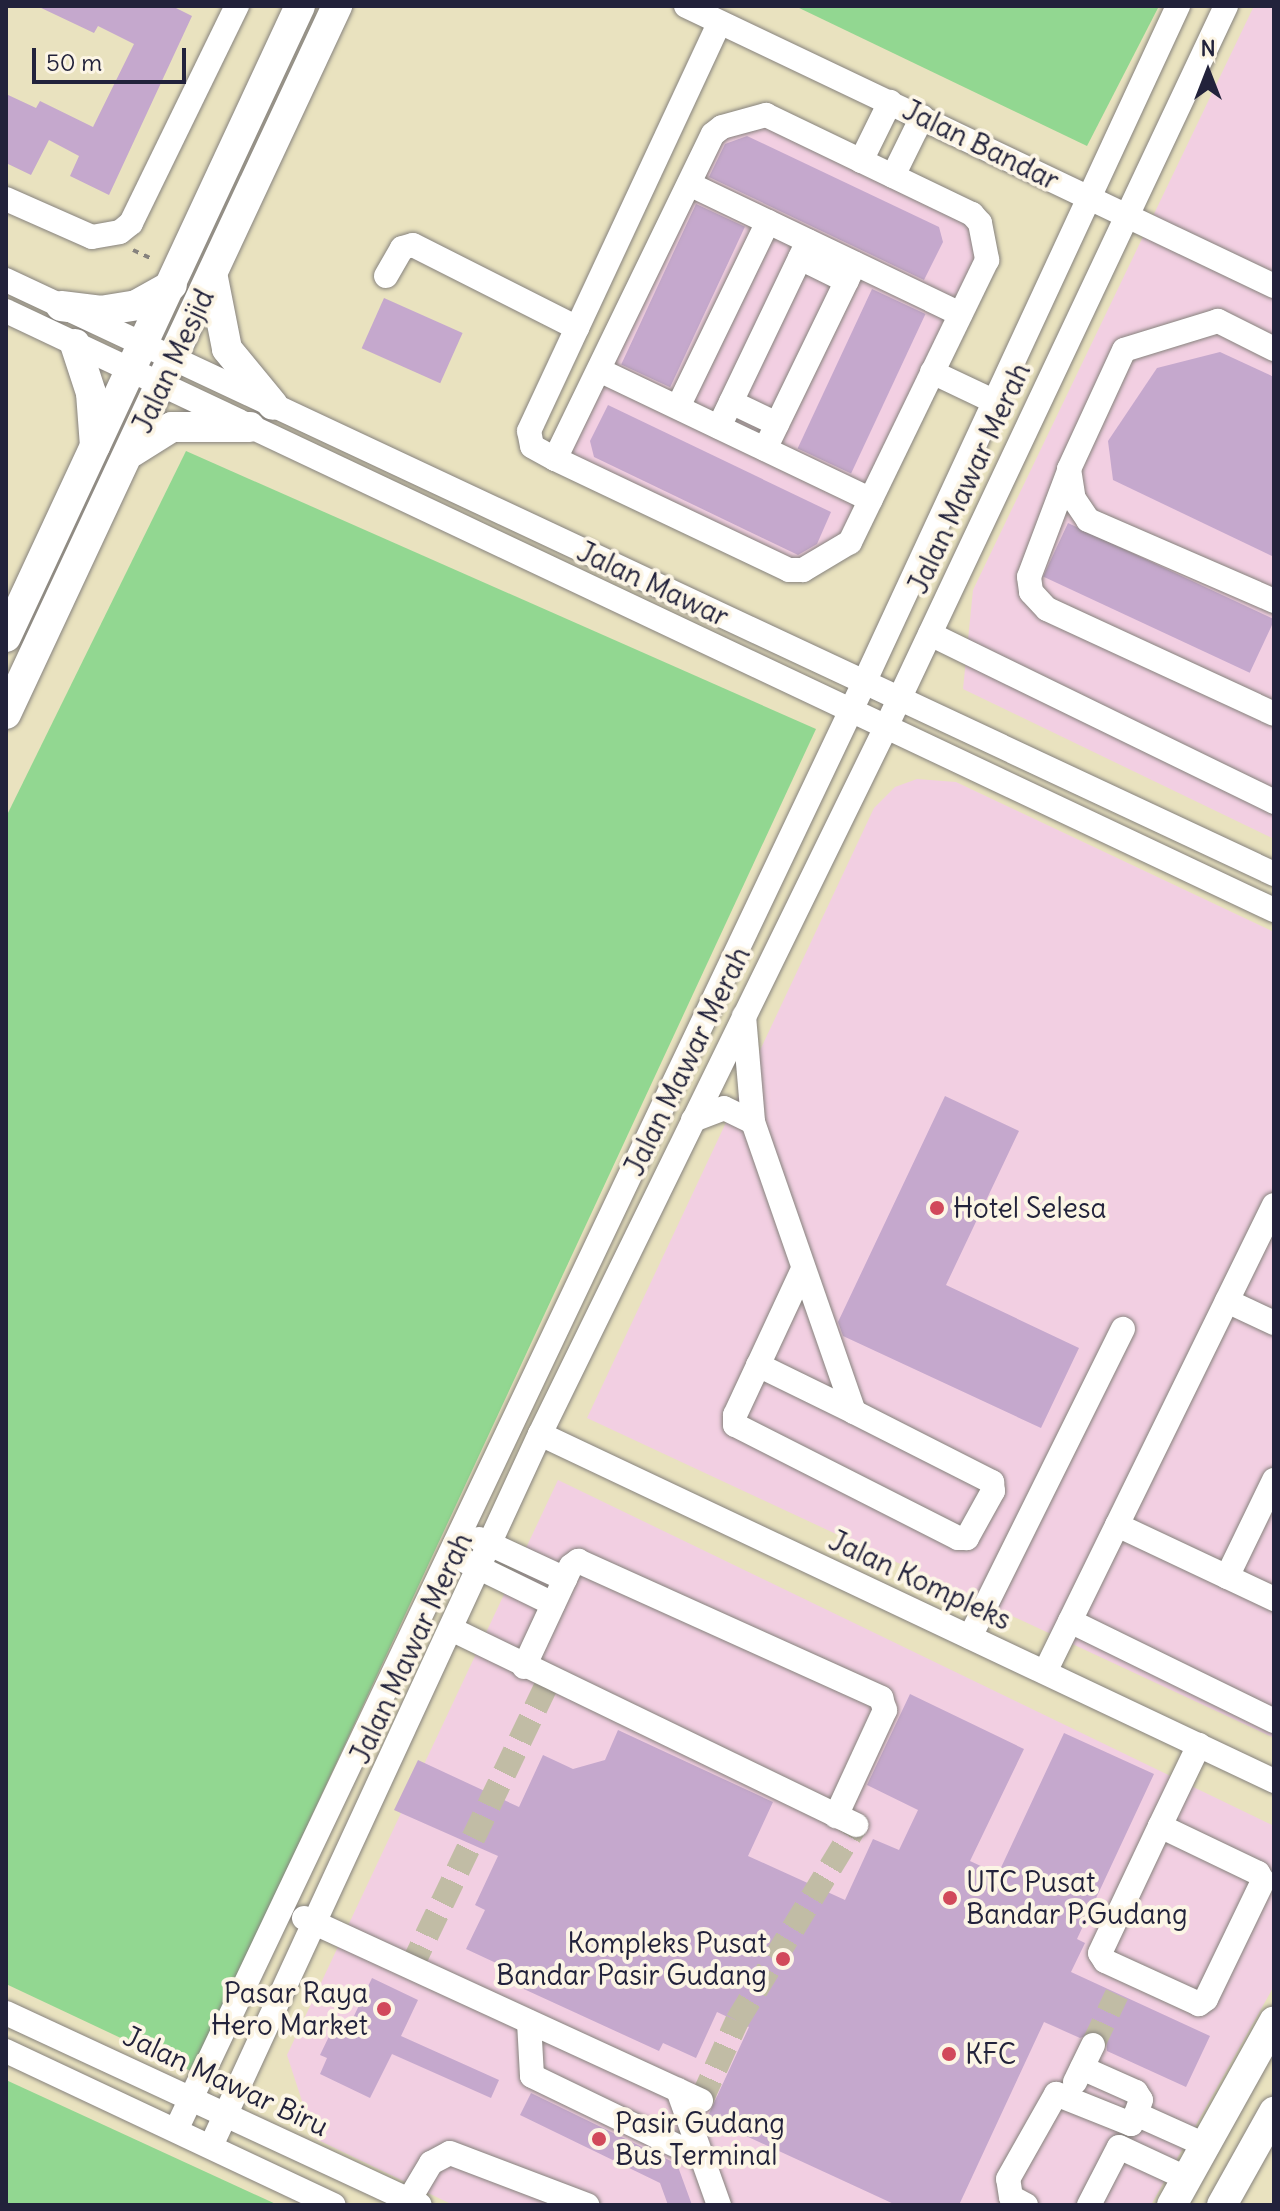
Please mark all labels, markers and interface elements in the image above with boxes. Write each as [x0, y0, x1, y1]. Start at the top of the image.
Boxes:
scale bar [36, 32, 190, 82]
north arrow [1168, 32, 1248, 112]
text: N [1200, 34, 1216, 62]
text: 50 m [46, 47, 102, 77]
street label: Jalan Bandar [897, 93, 1065, 197]
street label: Jalan Mesjid [125, 284, 221, 438]
street label: Jalan Mawar Merah [901, 357, 1037, 599]
street label: Jalan Mawar [572, 534, 734, 634]
street label: Jalan Mawar Merah [617, 941, 757, 1181]
place label: Hotel Selesa [953, 1191, 1107, 1225]
marker: Hotel Selesa [928, 1199, 946, 1217]
street label: Jalan Kompleks [824, 1523, 1016, 1637]
street label: Jalan Mawar Merah [343, 1527, 479, 1769]
place label: UTC Pusat Bandar P.Gudang [966, 1865, 1188, 1931]
marker: UTC Pusat Bandar P.Gudang [941, 1889, 959, 1907]
place label: Kompleks Pusat Bandar Pasir Gudang [496, 1926, 767, 1992]
marker: Kompleks Pusat Bandar Pasir Gudang [774, 1950, 792, 1968]
place label: Pasar Raya Hero Market [211, 1976, 368, 2042]
marker: Pasar Raya Hero Market [375, 2000, 393, 2018]
street label: Jalan Mawar Biru [118, 2019, 334, 2143]
place label: KFC [965, 2037, 1016, 2071]
marker: KFC [940, 2045, 958, 2063]
place label: Pasir Gudang Bus Terminal [615, 2106, 785, 2172]
marker: Pasir Gudang Bus Terminal [590, 2130, 608, 2148]

